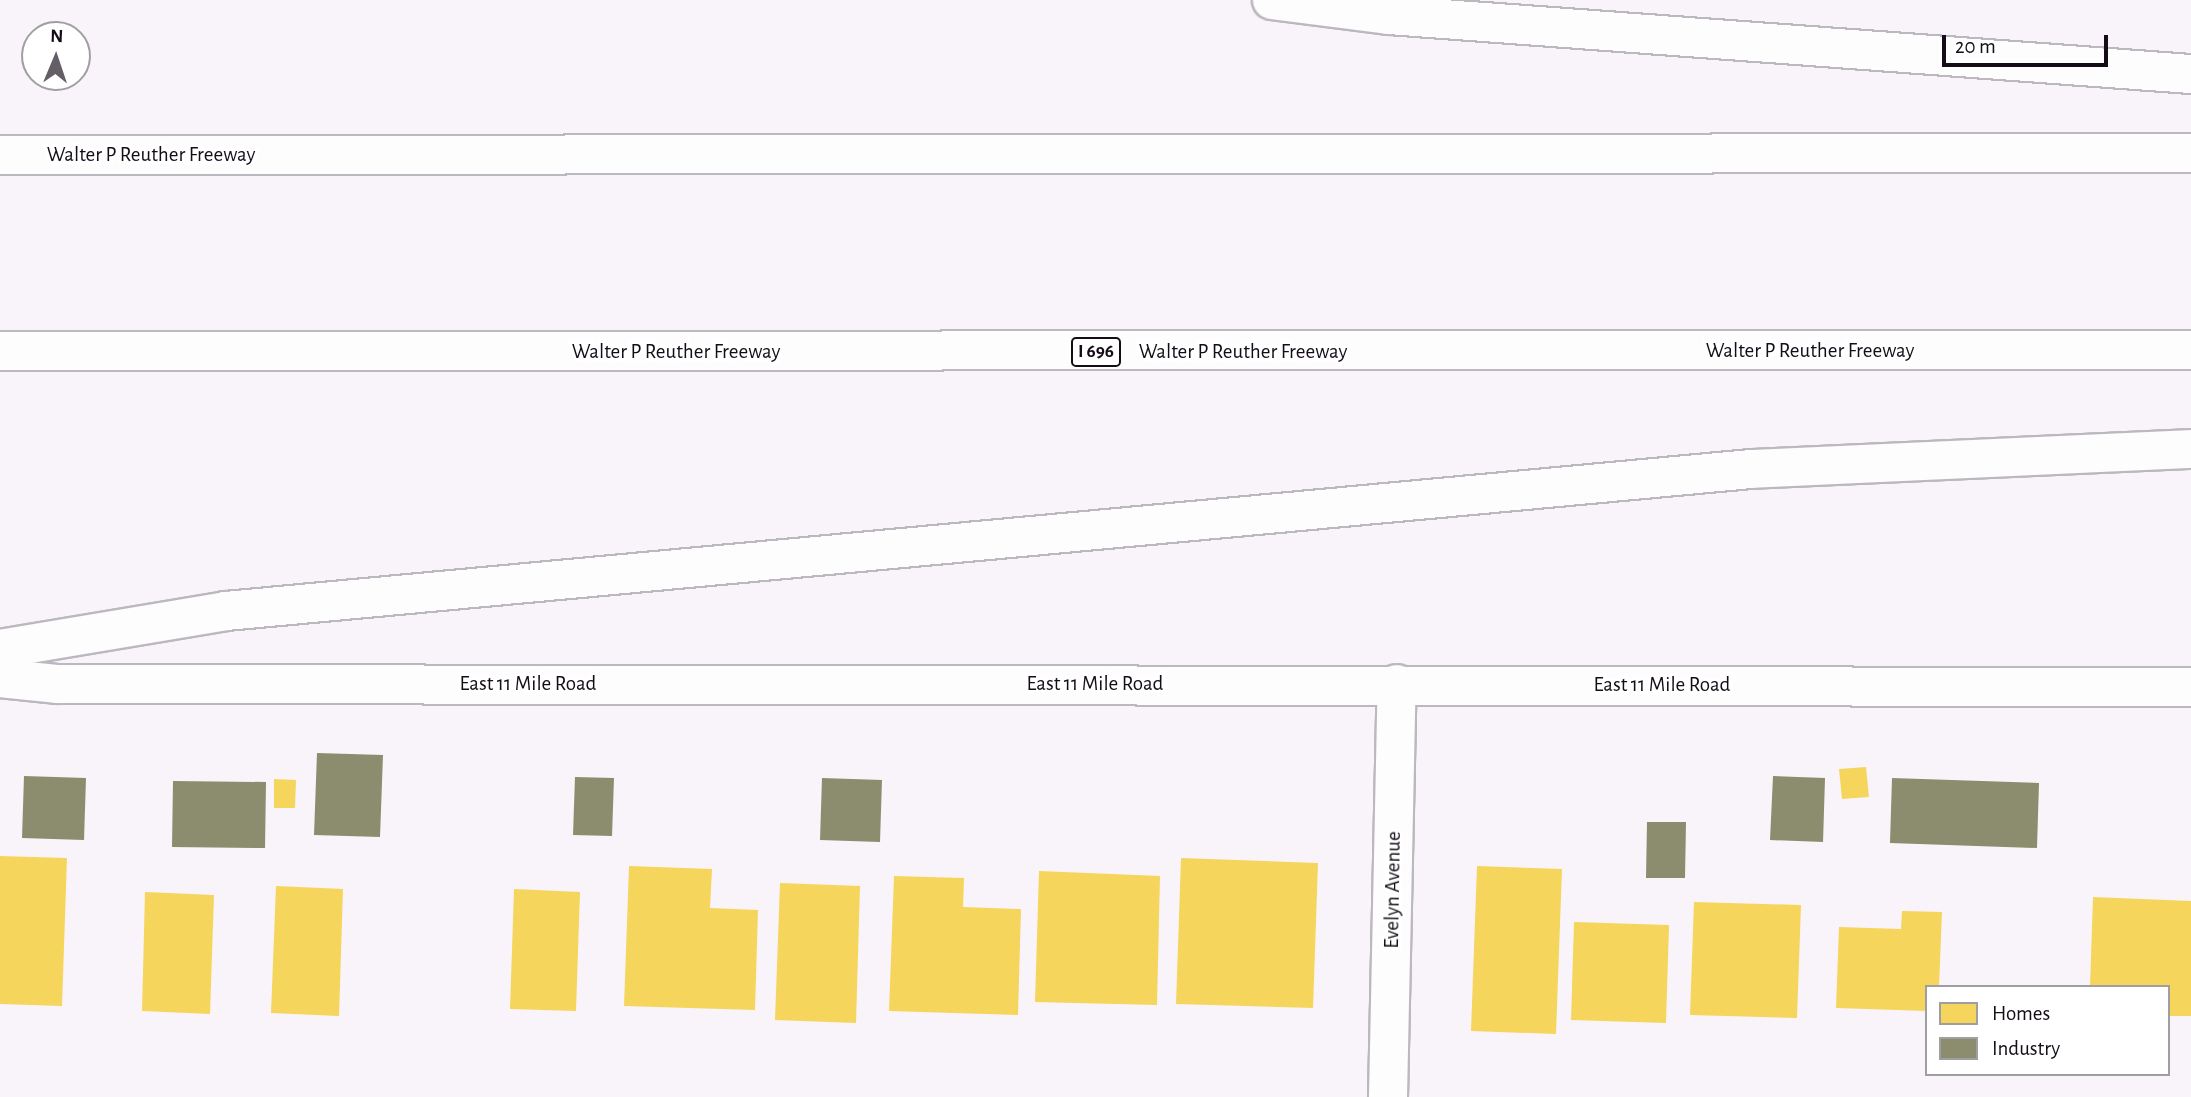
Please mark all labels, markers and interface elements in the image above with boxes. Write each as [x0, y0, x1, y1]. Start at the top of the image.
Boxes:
north arrow [21, 21, 91, 91]
scale bar [1946, 21, 2112, 65]
text: N [50, 27, 64, 46]
text: 20 m [1955, 36, 1996, 57]
street label: Walter P Reuther Freeway [47, 142, 255, 168]
road number: I 696 [1070, 336, 1122, 368]
street label: Walter P Reuther Freeway [1706, 338, 1914, 364]
street label: Walter P Reuther Freeway [572, 339, 780, 365]
street label: Walter P Reuther Freeway [1139, 339, 1347, 365]
street label: East 11 Mile Road [459, 671, 597, 697]
street label: East 11 Mile Road [1026, 671, 1164, 697]
street label: East 11 Mile Road [1593, 672, 1731, 698]
street label: Evelyn Avenue [1379, 831, 1407, 949]
legend [1925, 985, 2170, 1076]
text: Homes [1992, 1003, 2050, 1024]
text: Industry [1992, 1038, 2060, 1059]

